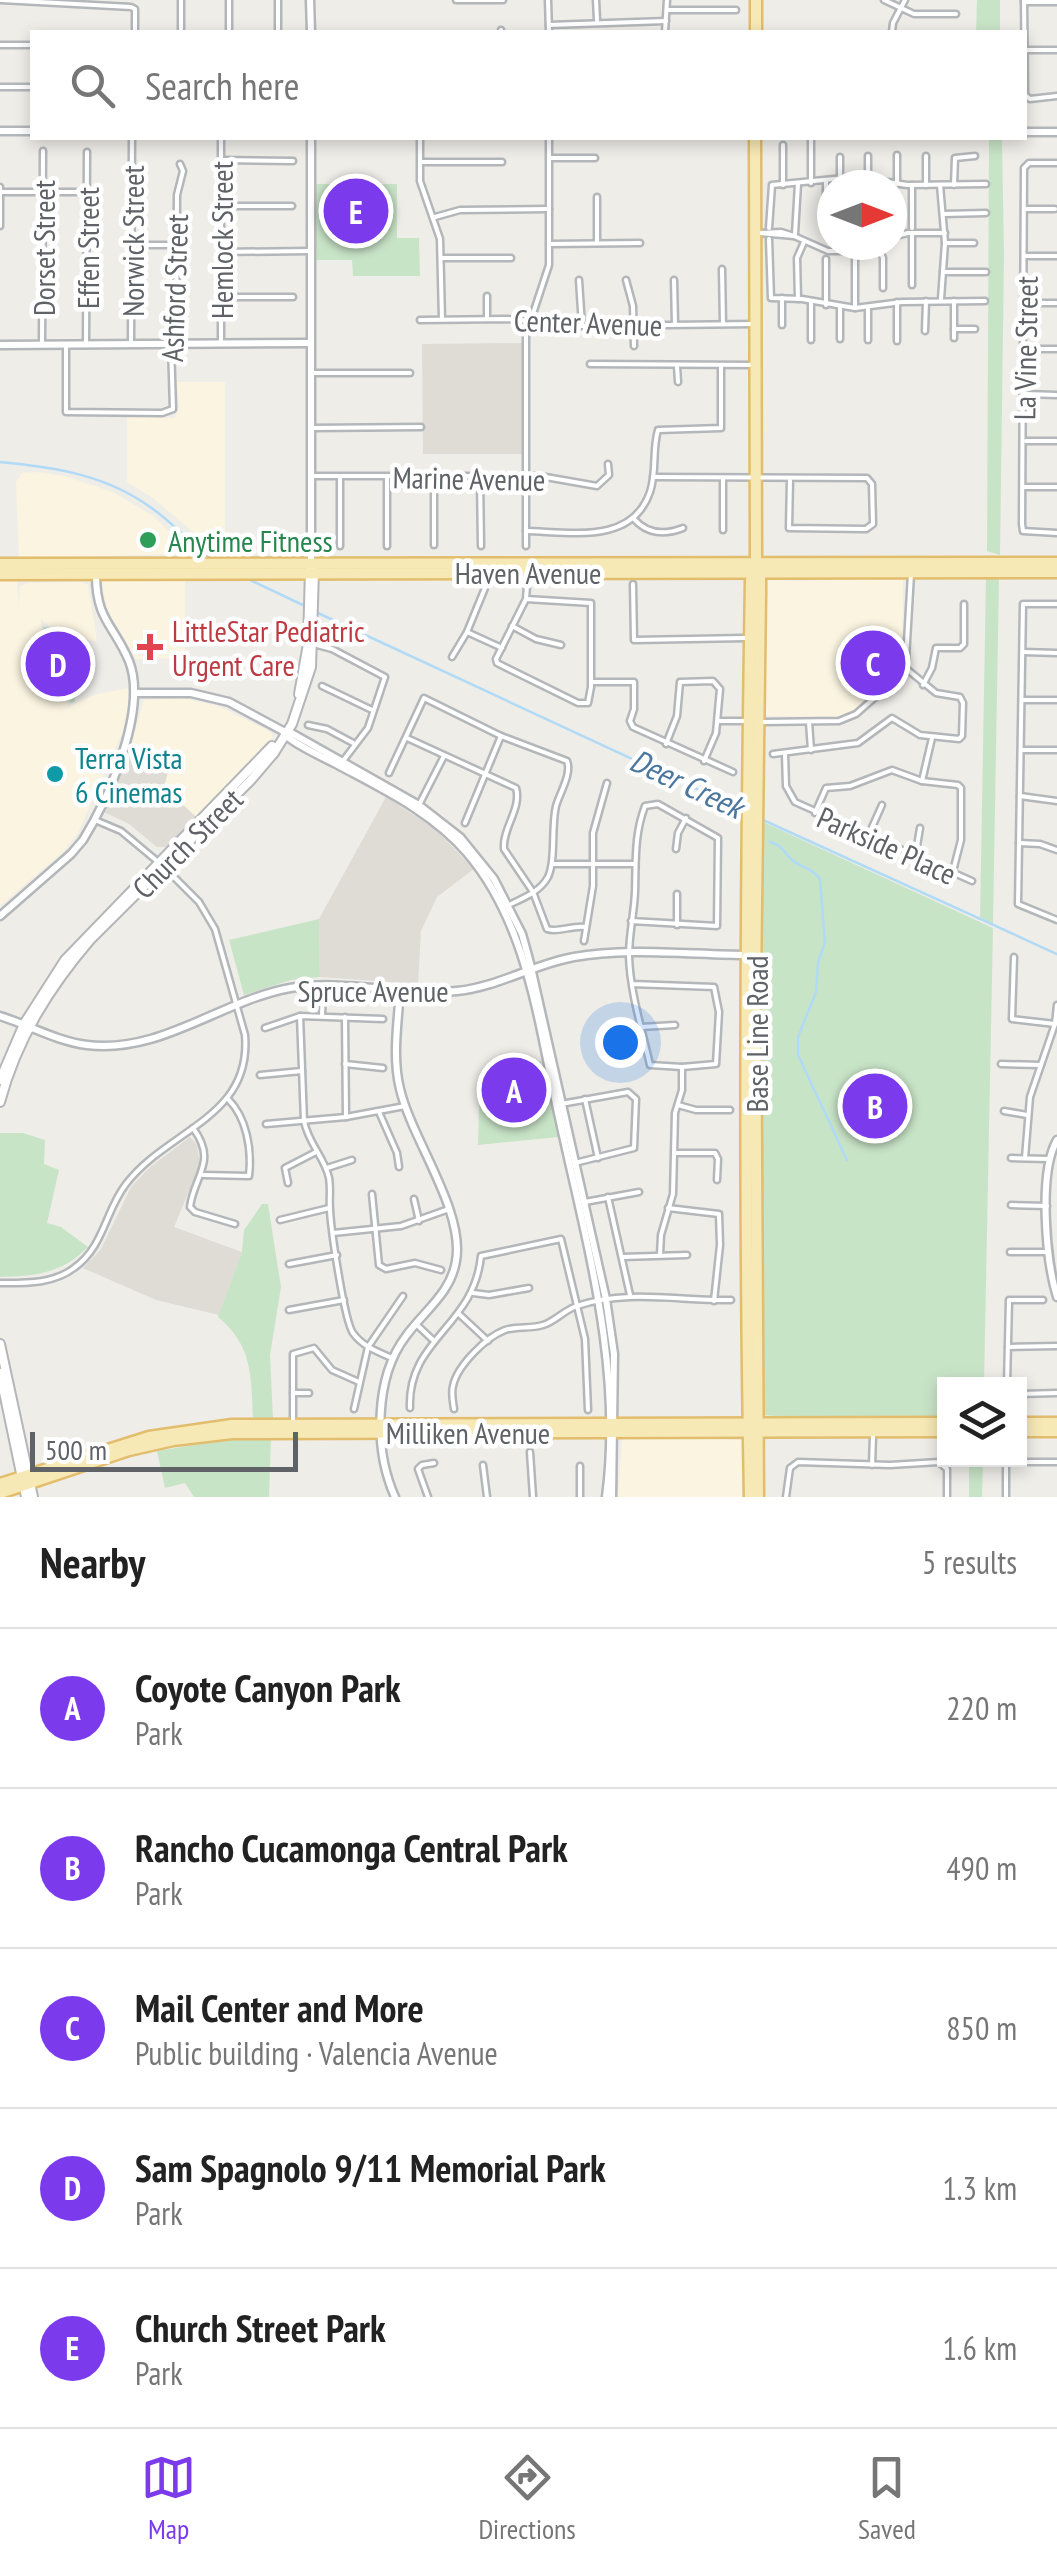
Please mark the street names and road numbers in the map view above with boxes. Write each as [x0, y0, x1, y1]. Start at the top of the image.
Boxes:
street label: Hemlock Street [202, 160, 241, 319]
street label: Norwick Street [113, 164, 152, 317]
street label: Dorset Street [24, 179, 63, 316]
street label: Effen Street [68, 186, 107, 309]
street label: Ashford Street [152, 213, 196, 362]
street label: La Vine Street [1004, 275, 1046, 420]
street label: Center Avenue [513, 300, 663, 344]
street label: Marine Avenue [392, 457, 546, 499]
street label: Haven Avenue [455, 553, 601, 592]
street label: Church Street [124, 779, 251, 906]
street label: Parkside Place [811, 797, 963, 893]
street label: Base Line Road [737, 955, 776, 1113]
street label: Spruce Avenue [297, 971, 449, 1010]
street label: Milliken Avenue [386, 1413, 550, 1452]

